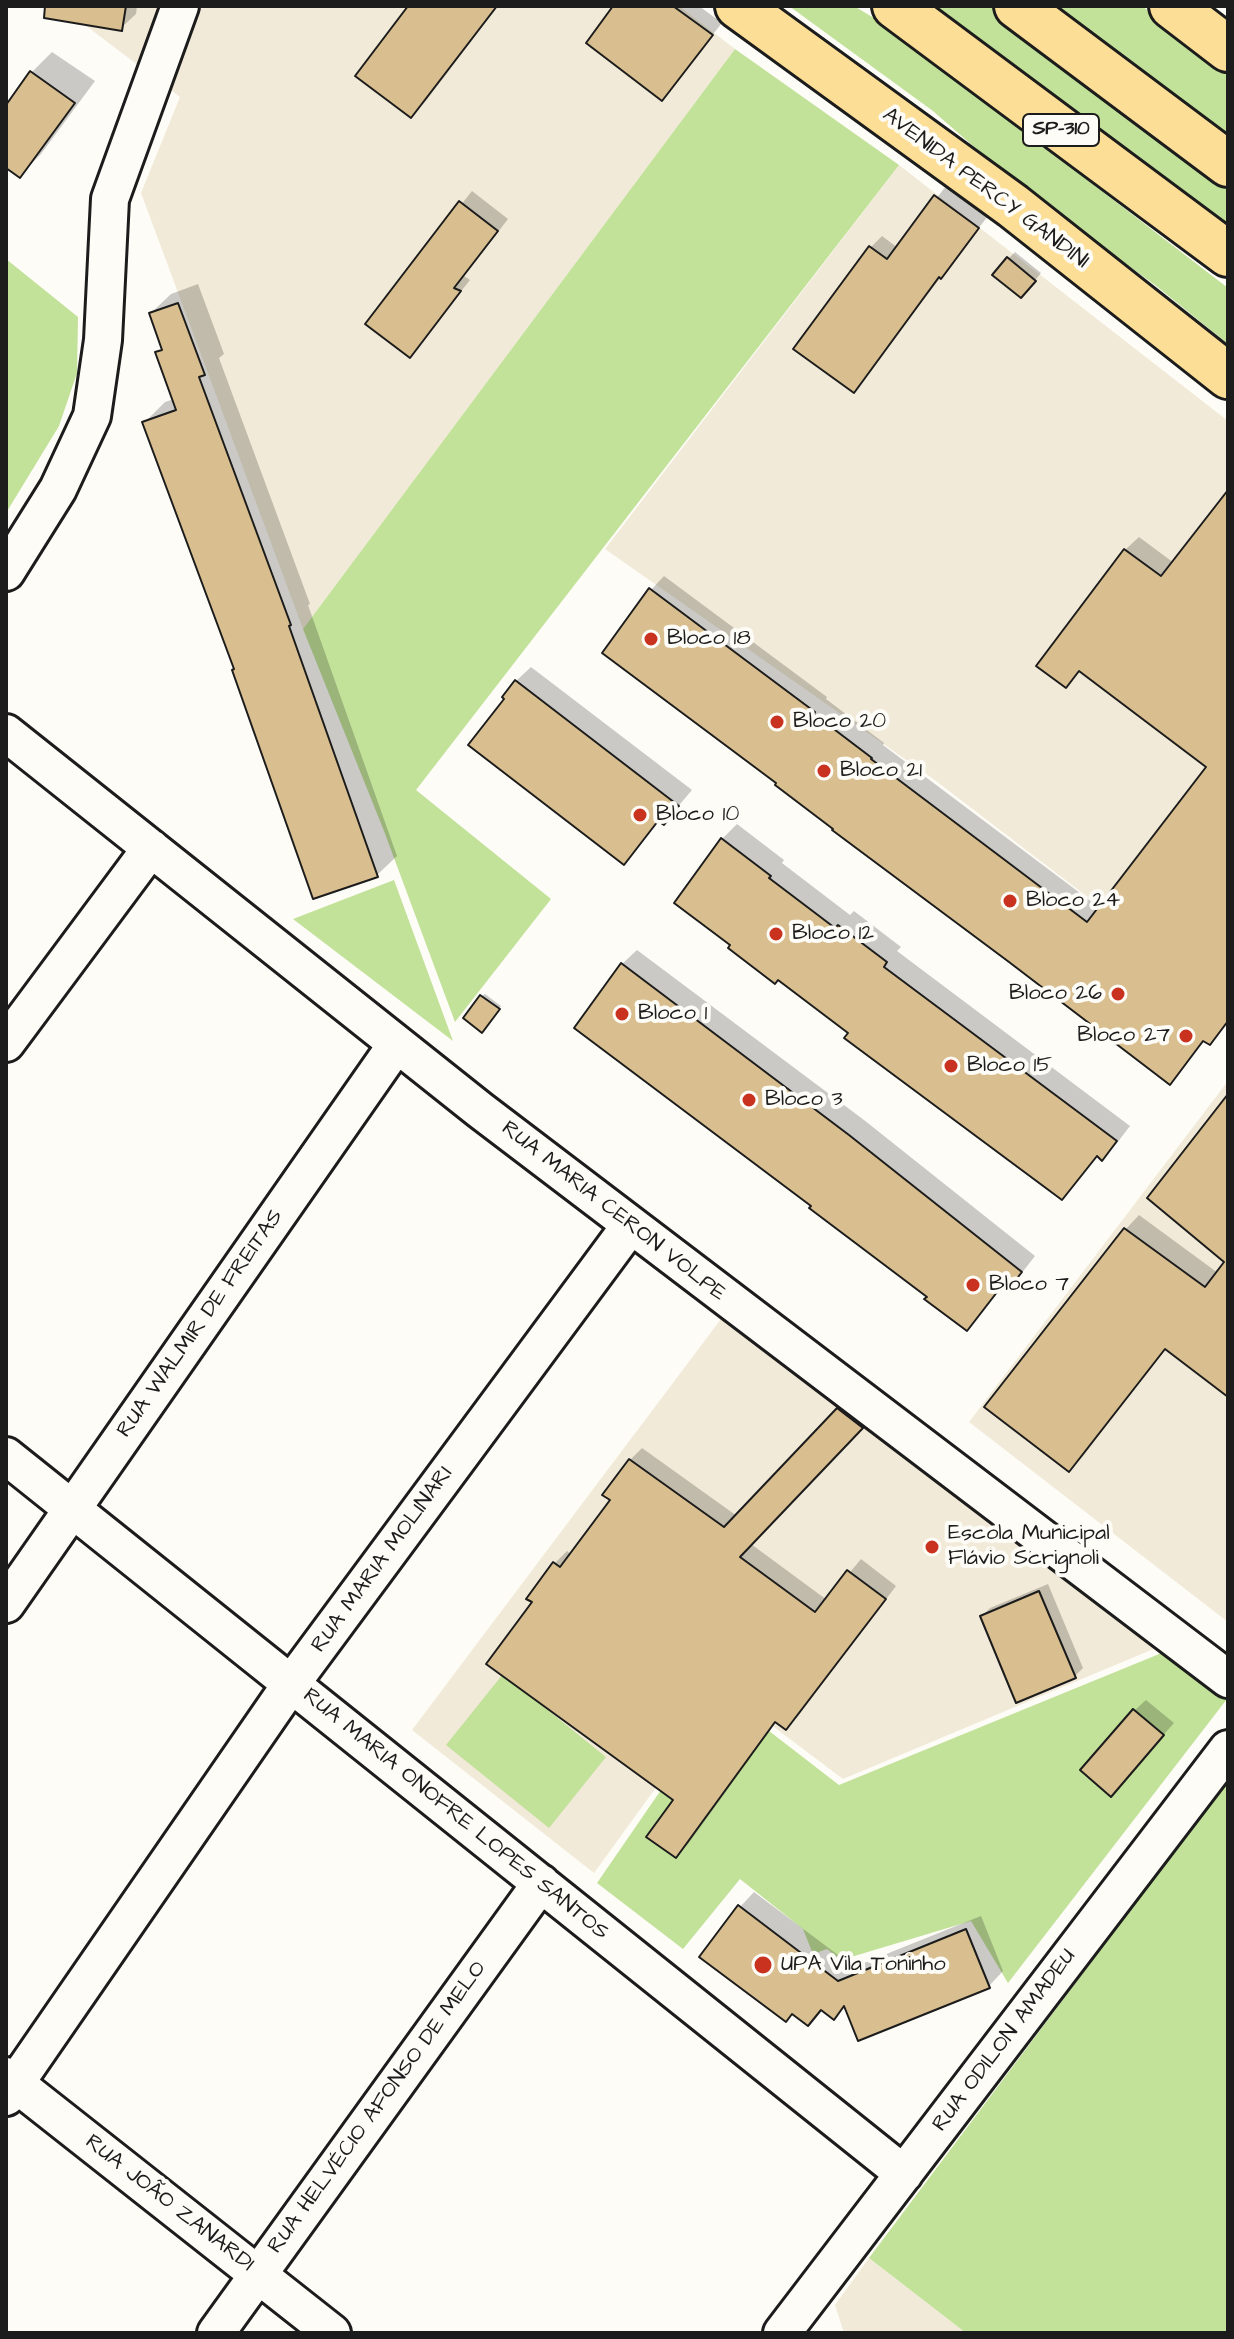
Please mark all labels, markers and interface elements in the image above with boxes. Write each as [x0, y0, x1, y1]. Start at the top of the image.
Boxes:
street label: AVENIDA PERCY GANDINI [876, 103, 1094, 275]
road number: SP-310 [1023, 114, 1099, 146]
place label: Bloco 18 [667, 626, 751, 652]
marker: Bloco 18 [642, 630, 660, 648]
place label: Bloco 20 [793, 709, 886, 735]
marker: Bloco 20 [768, 713, 786, 731]
place label: Bloco 21 [840, 758, 922, 784]
marker: Bloco 21 [815, 762, 833, 780]
place label: Bloco 10 [656, 802, 739, 828]
marker: Bloco 10 [631, 806, 649, 824]
place label: Bloco 24 [1026, 888, 1120, 914]
marker: Bloco 24 [1001, 892, 1019, 910]
place label: Bloco 12 [792, 921, 874, 947]
marker: Bloco 12 [767, 925, 785, 943]
place label: Bloco 26 [1009, 981, 1102, 1007]
marker: Bloco 26 [1109, 985, 1127, 1003]
place label: Bloco 1 [638, 1001, 707, 1027]
marker: Bloco 1 [613, 1005, 631, 1023]
place label: Bloco 27 [1077, 1023, 1170, 1049]
marker: Bloco 27 [1177, 1027, 1195, 1045]
place label: Bloco 15 [967, 1053, 1052, 1079]
marker: Bloco 15 [942, 1057, 960, 1075]
place label: Bloco 3 [765, 1087, 843, 1113]
marker: Bloco 3 [740, 1091, 758, 1109]
street label: RUA MARIA CERON VOLPE [496, 1116, 730, 1308]
street label: RUA WALMIR DE FREITAS [112, 1205, 290, 1443]
place label: Bloco 7 [989, 1272, 1069, 1298]
marker: Bloco 7 [964, 1276, 982, 1294]
street label: RUA MARIA MOLINARI [307, 1462, 459, 1658]
place label: Escola Municipal Flávio Scrignoli [948, 1521, 1110, 1572]
marker: Escola Municipal Flávio Scrignoli [923, 1538, 941, 1556]
street label: RUA MARIA ONOFRE LOPES SANTOS [297, 1683, 613, 1947]
street label: RUA ODILON AMADEU [928, 1944, 1082, 2138]
place label: UPA Vila Toninho [781, 1952, 946, 1978]
marker: UPA Vila Toninho [752, 1954, 774, 1976]
street label: RUA HELVÉCIO AFONSO DE MELO [263, 1957, 493, 2259]
street label: RUA JOÃO ZANARDI [79, 2130, 259, 2278]

